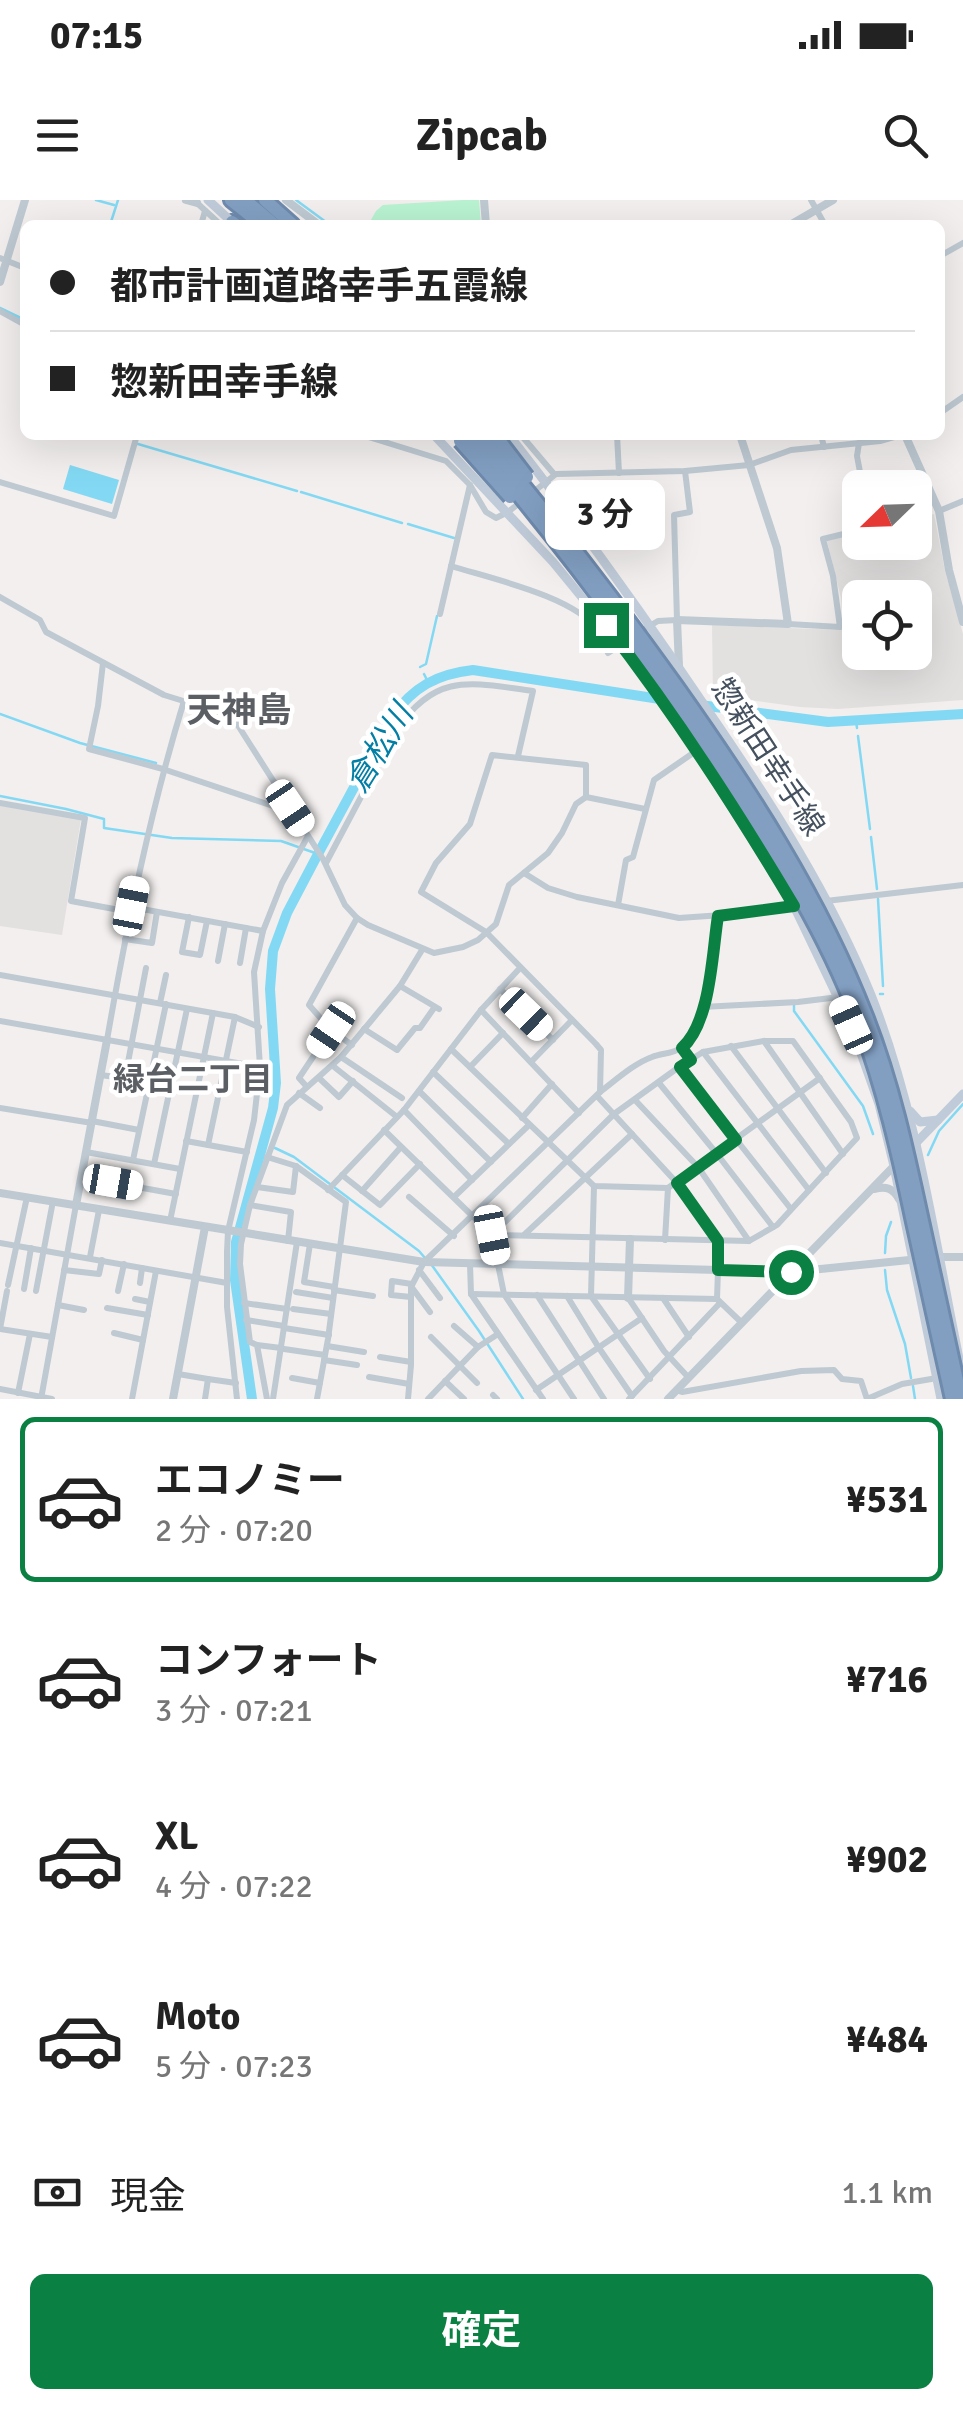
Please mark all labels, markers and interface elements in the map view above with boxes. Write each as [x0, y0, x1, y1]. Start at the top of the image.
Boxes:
text: 07:15 [50, 12, 143, 59]
icon: menu [30, 108, 85, 163]
text: Zipcab [415, 108, 548, 163]
icon: search [878, 108, 933, 163]
text: 都市計画道路幸手五霞線 [110, 263, 528, 310]
text: 惣新田幸手線 [110, 359, 338, 406]
north arrow [842, 470, 932, 560]
map controls [842, 470, 932, 670]
callout: 3 分 [546, 480, 666, 550]
text: 3 分 [577, 495, 633, 534]
button: locate [842, 580, 932, 670]
route end [584, 603, 629, 648]
street label: 惣新田幸手線 [703, 672, 832, 843]
district label: 天神島 [186, 689, 292, 732]
water label: 倉松川 [337, 695, 423, 799]
car [261, 775, 319, 841]
car [111, 874, 151, 938]
car [494, 982, 558, 1046]
car [825, 991, 877, 1059]
car [302, 997, 360, 1063]
district label: 緑台二丁目 [113, 1060, 273, 1099]
car [81, 1162, 145, 1202]
car [472, 1203, 512, 1267]
route start [769, 1250, 814, 1295]
icon: car [35, 1455, 125, 1545]
text: エコノミー [155, 1457, 345, 1504]
text: ¥531 [846, 1476, 928, 1523]
text: 2 分 · 07:20 [155, 1511, 313, 1550]
icon: car [35, 1635, 125, 1725]
text: コンフォート [155, 1637, 382, 1684]
text: ¥716 [846, 1656, 928, 1703]
text: 3 分 · 07:21 [155, 1691, 313, 1730]
text: XL [155, 1813, 198, 1860]
icon: car [35, 1815, 125, 1905]
text: ¥902 [846, 1836, 928, 1883]
text: 4 分 · 07:22 [155, 1867, 313, 1906]
text: Moto [155, 1993, 240, 2040]
icon: car [35, 1995, 125, 2085]
text: ¥484 [846, 2016, 928, 2063]
text: 5 分 · 07:23 [155, 2047, 313, 2086]
icon: cash [30, 2165, 85, 2220]
text: 現金 [110, 2173, 186, 2220]
text: 1.1 km [841, 2173, 933, 2212]
button: 確定 [30, 2274, 933, 2389]

